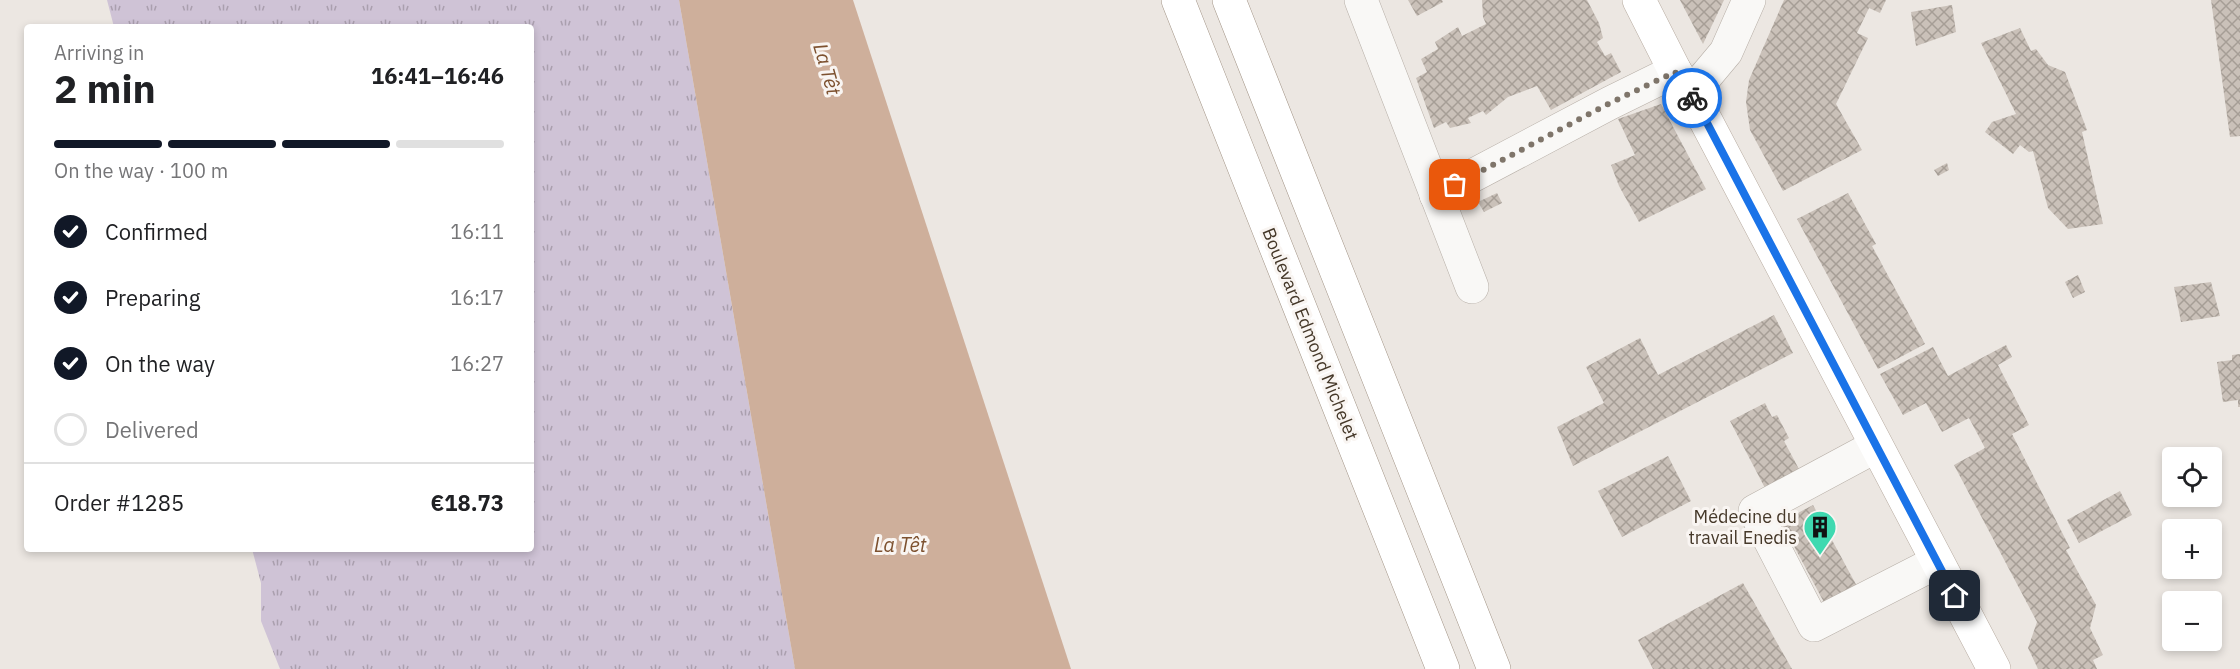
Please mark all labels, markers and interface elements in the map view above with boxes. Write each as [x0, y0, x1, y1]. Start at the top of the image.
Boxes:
text: Arriving in [54, 39, 144, 66]
water label: La Têt [807, 40, 848, 98]
text: 16:41–16:46 [371, 61, 504, 90]
text: 2 min [54, 63, 156, 114]
courier [1662, 68, 1722, 128]
icon: bike [1676, 82, 1709, 115]
text: On the way · 100 m [54, 157, 228, 184]
pin [1429, 159, 1480, 210]
icon: bag [1438, 168, 1471, 201]
icon: check [54, 215, 87, 248]
text: Confirmed [105, 217, 208, 246]
text: 16:11 [450, 218, 504, 245]
street label: Boulevard Edmond Michelet [1257, 224, 1364, 443]
icon: check [54, 281, 87, 314]
text: Preparing [105, 283, 200, 312]
text: 16:17 [450, 284, 504, 311]
icon: check [54, 347, 87, 380]
text: On the way [105, 349, 215, 378]
text: 16:27 [450, 350, 504, 377]
text: Delivered [105, 415, 199, 444]
map controls [2162, 447, 2222, 651]
button: locate [2162, 447, 2222, 507]
text: Order #1285 [54, 488, 184, 517]
text: €18.73 [431, 488, 504, 517]
place label: Médecine du travail Enedis [1688, 505, 1797, 549]
building icon: Médecine du travail Enedis [1802, 509, 1838, 556]
button: + [2162, 519, 2222, 579]
water label: La Têt [874, 531, 927, 558]
pin [1929, 570, 1980, 621]
icon: home [1938, 579, 1971, 612]
button: − [2162, 591, 2222, 651]

